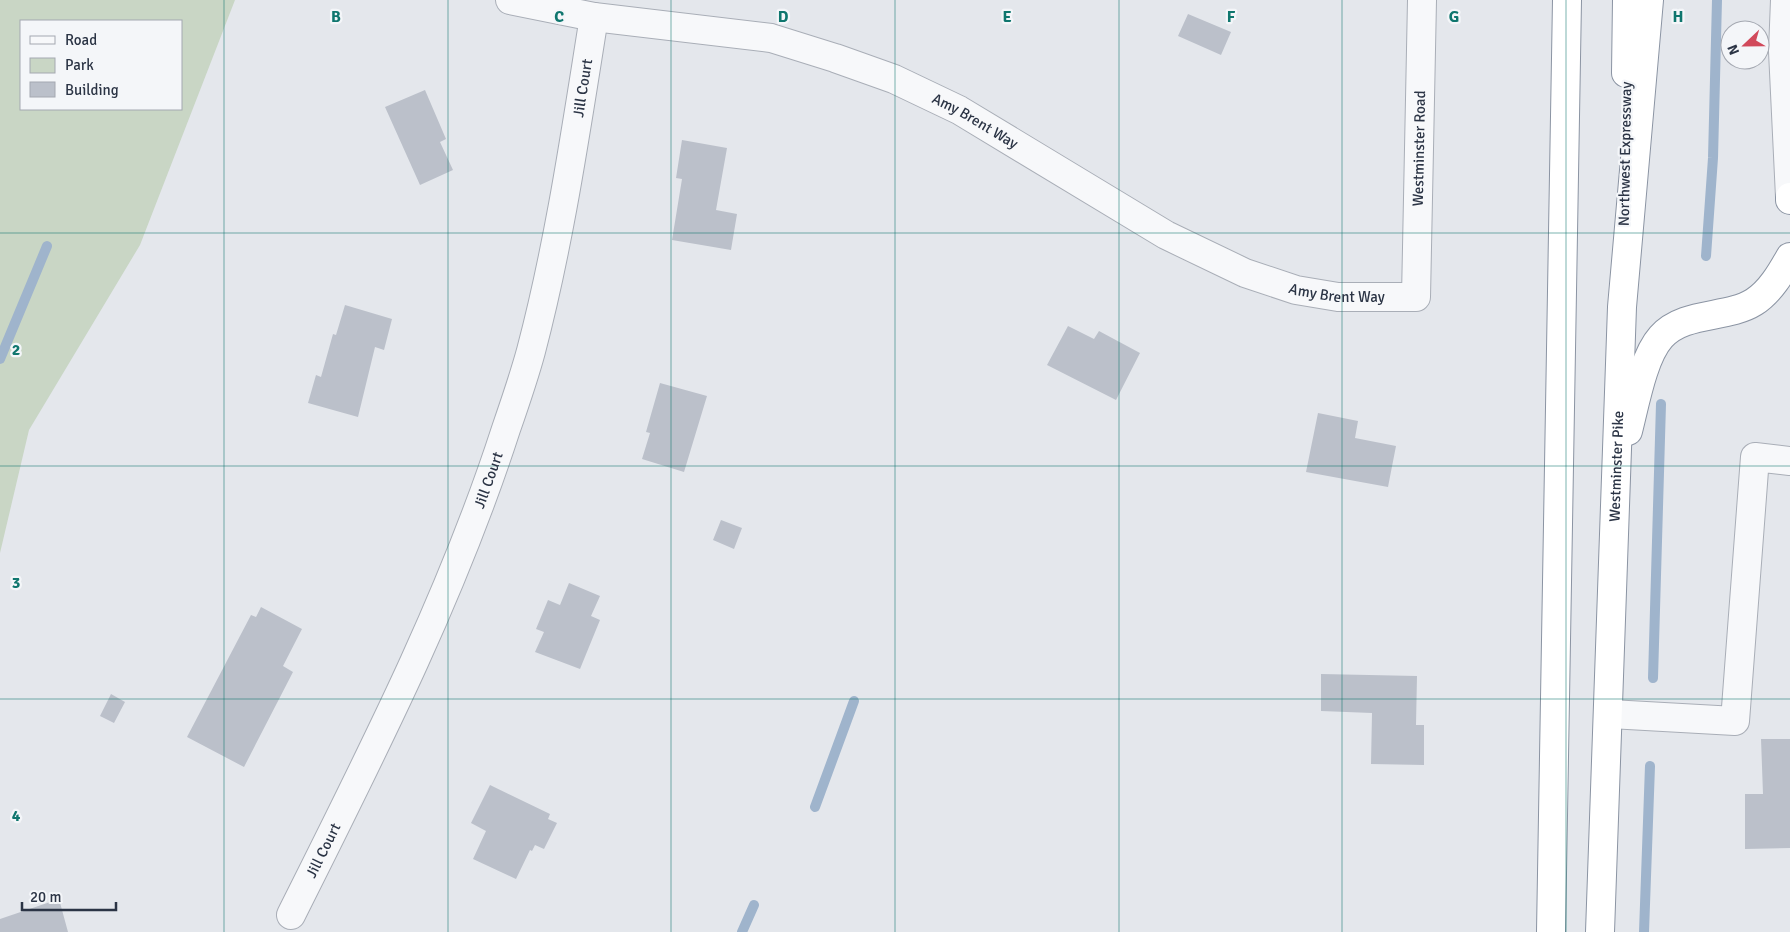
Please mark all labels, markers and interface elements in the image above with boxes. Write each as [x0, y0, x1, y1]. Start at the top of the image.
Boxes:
text: B [331, 7, 341, 27]
text: C [554, 7, 564, 27]
text: D [778, 7, 789, 27]
text: E [1002, 7, 1012, 27]
text: F [1227, 7, 1236, 27]
text: G [1449, 7, 1459, 27]
text: H [1673, 7, 1683, 27]
legend [20, 20, 182, 110]
north arrow [1720, 20, 1770, 70]
text: Road [65, 31, 97, 49]
text: N [1724, 42, 1743, 57]
text: Park [65, 56, 94, 74]
street label: Jill Court [569, 58, 596, 119]
text: Building [65, 81, 119, 99]
street label: Northwest Expressway [1615, 82, 1635, 226]
street label: Amy Brent Way [929, 89, 1021, 153]
street label: Westminster Road [1409, 90, 1429, 207]
street label: Amy Brent Way [1287, 279, 1385, 306]
text: 2 [12, 340, 20, 360]
street label: Westminster Pike [1605, 410, 1627, 522]
street label: Jill Court [470, 449, 507, 511]
text: 3 [12, 573, 20, 593]
text: 4 [12, 806, 21, 826]
street label: Jill Court [302, 820, 344, 881]
scale bar [22, 880, 116, 912]
text: 20 m [30, 888, 61, 906]

